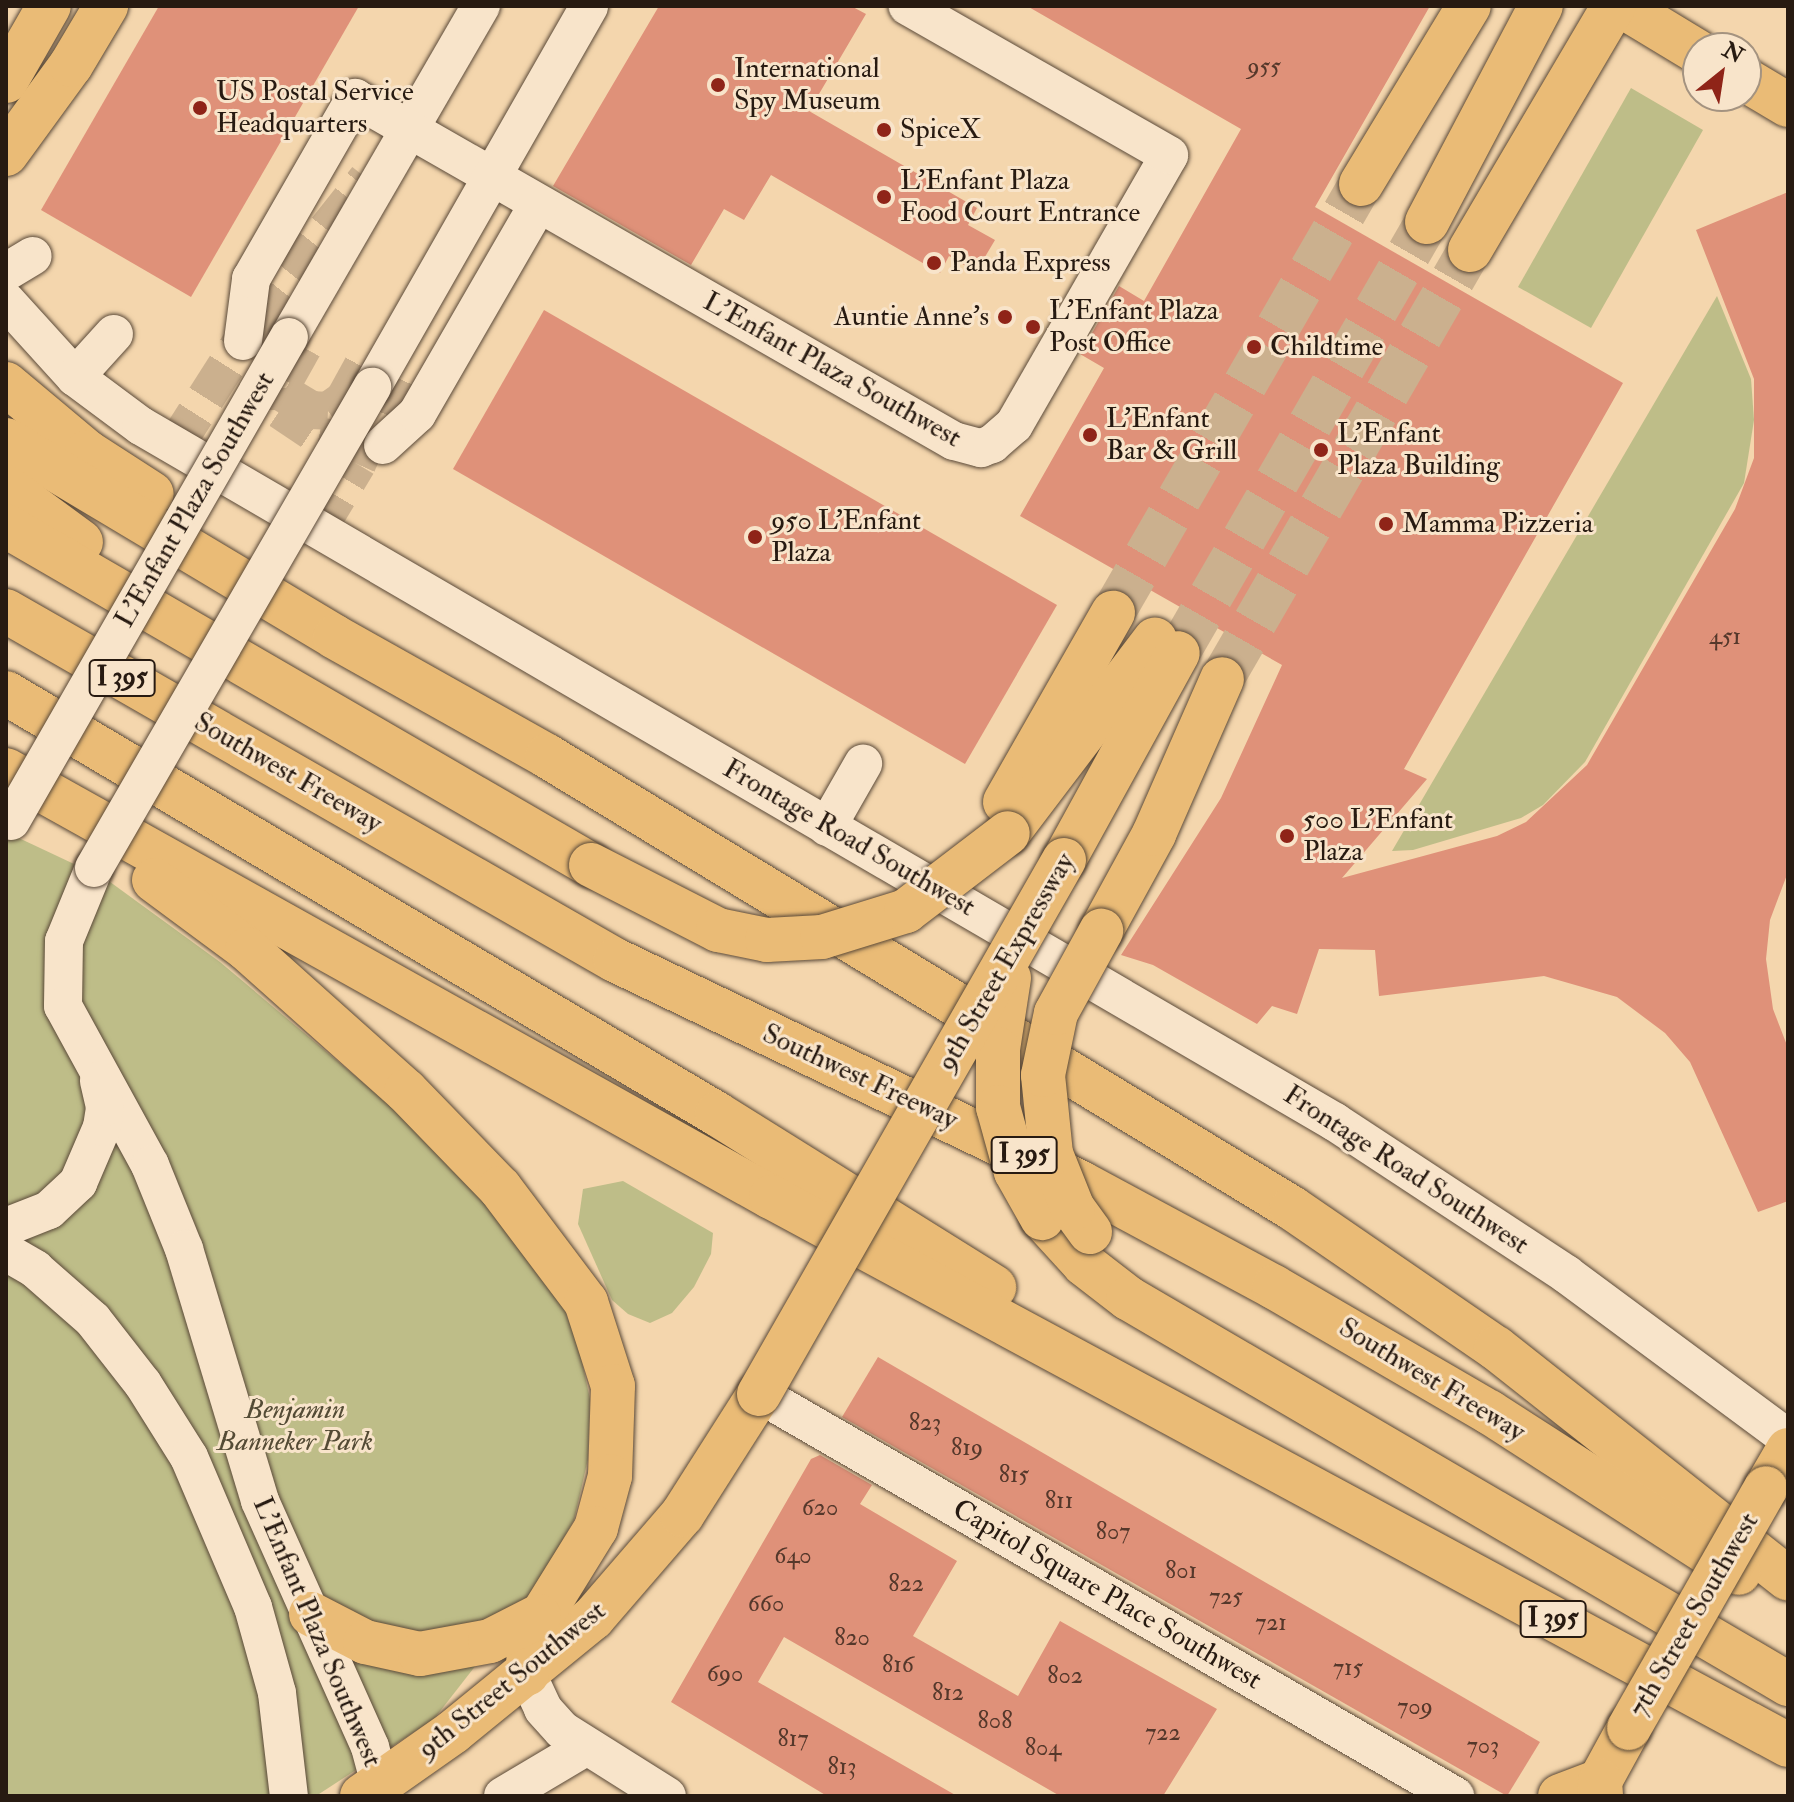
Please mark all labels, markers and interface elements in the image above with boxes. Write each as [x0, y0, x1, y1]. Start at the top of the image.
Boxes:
north arrow [1682, 32, 1762, 112]
text: N [1717, 36, 1749, 70]
place label: International Spy Museum [734, 52, 880, 118]
house number: 955 [1247, 53, 1281, 81]
place label: US Postal Service Headquarters [216, 75, 414, 141]
marker: International Spy Museum [709, 76, 727, 94]
marker: US Postal Service Headquarters [191, 99, 209, 117]
place label: SpiceX [900, 113, 981, 147]
marker: SpiceX [875, 121, 893, 139]
place label: L'Enfant Plaza Food Court Entrance [900, 164, 1140, 230]
marker: L'Enfant Plaza Food Court Entrance [875, 188, 893, 206]
place label: Panda Express [950, 246, 1111, 280]
marker: Panda Express [925, 254, 943, 272]
street label: L'Enfant Plaza Southwest [697, 285, 967, 455]
place label: L'Enfant Plaza Post Office [1049, 294, 1218, 360]
place label: Auntie Anne's [834, 300, 989, 334]
marker: Auntie Anne's [996, 308, 1014, 326]
marker: L'Enfant Plaza Post Office [1024, 318, 1042, 336]
place label: Childtime [1270, 330, 1383, 364]
marker: Childtime [1245, 338, 1263, 356]
street label: L'Enfant Plaza Southwest [108, 366, 282, 634]
place label: L’Enfant Bar & Grill [1106, 402, 1237, 468]
place label: L'Enfant Plaza Building [1337, 417, 1500, 483]
marker: L’Enfant Bar & Grill [1081, 426, 1099, 444]
marker: L'Enfant Plaza Building [1312, 441, 1330, 459]
place label: 950 L'Enfant Plaza [771, 504, 921, 570]
place label: Mamma Pizzeria [1402, 507, 1593, 541]
marker: Mamma Pizzeria [1377, 515, 1395, 533]
marker: 950 L'Enfant Plaza [746, 528, 764, 546]
house number: 451 [1709, 623, 1741, 651]
road number: I 395 [88, 656, 156, 700]
street label: Southwest Freeway [188, 706, 388, 840]
street label: Frontage Road Southwest [717, 752, 981, 924]
place label: 500 L'Enfant Plaza [1303, 803, 1453, 869]
marker: 500 L'Enfant Plaza [1278, 827, 1296, 845]
street label: 9th Street Expressway [930, 847, 1082, 1077]
street label: Southwest Freeway [757, 1017, 963, 1137]
street label: Frontage Road Southwest [1277, 1078, 1535, 1262]
road number: I 395 [990, 1133, 1058, 1177]
street label: Southwest Freeway [1333, 1311, 1531, 1449]
park label: Benjamin Banneker Park [217, 1393, 373, 1459]
house number: 823 [909, 1409, 941, 1437]
house number: 819 [951, 1434, 983, 1462]
house number: 815 [999, 1461, 1029, 1489]
house number: 811 [1045, 1487, 1073, 1515]
street label: L'Enfant Plaza Southwest [245, 1492, 389, 1772]
street label: Capitol Square Place Southwest [947, 1493, 1267, 1697]
house number: 620 [802, 1494, 838, 1522]
street label: 7th Street Southwest [1622, 1507, 1766, 1723]
house number: 807 [1096, 1518, 1130, 1546]
house number: 640 [774, 1542, 812, 1570]
house number: 801 [1165, 1557, 1197, 1585]
house number: 822 [888, 1570, 924, 1598]
house number: 725 [1209, 1583, 1243, 1611]
house number: 660 [748, 1590, 784, 1618]
street label: 9th Street Southwest [411, 1594, 613, 1766]
road number: I 395 [1519, 1597, 1587, 1641]
house number: 721 [1255, 1609, 1287, 1637]
house number: 820 [834, 1624, 870, 1652]
house number: 816 [882, 1651, 914, 1679]
house number: 715 [1333, 1654, 1363, 1682]
house number: 690 [707, 1660, 743, 1688]
house number: 802 [1047, 1662, 1083, 1690]
house number: 812 [932, 1679, 964, 1707]
house number: 709 [1397, 1693, 1433, 1721]
house number: 808 [978, 1707, 1012, 1735]
house number: 722 [1145, 1719, 1181, 1747]
house number: 817 [778, 1725, 808, 1753]
house number: 703 [1467, 1732, 1499, 1760]
house number: 804 [1025, 1734, 1061, 1762]
house number: 813 [827, 1753, 857, 1781]

